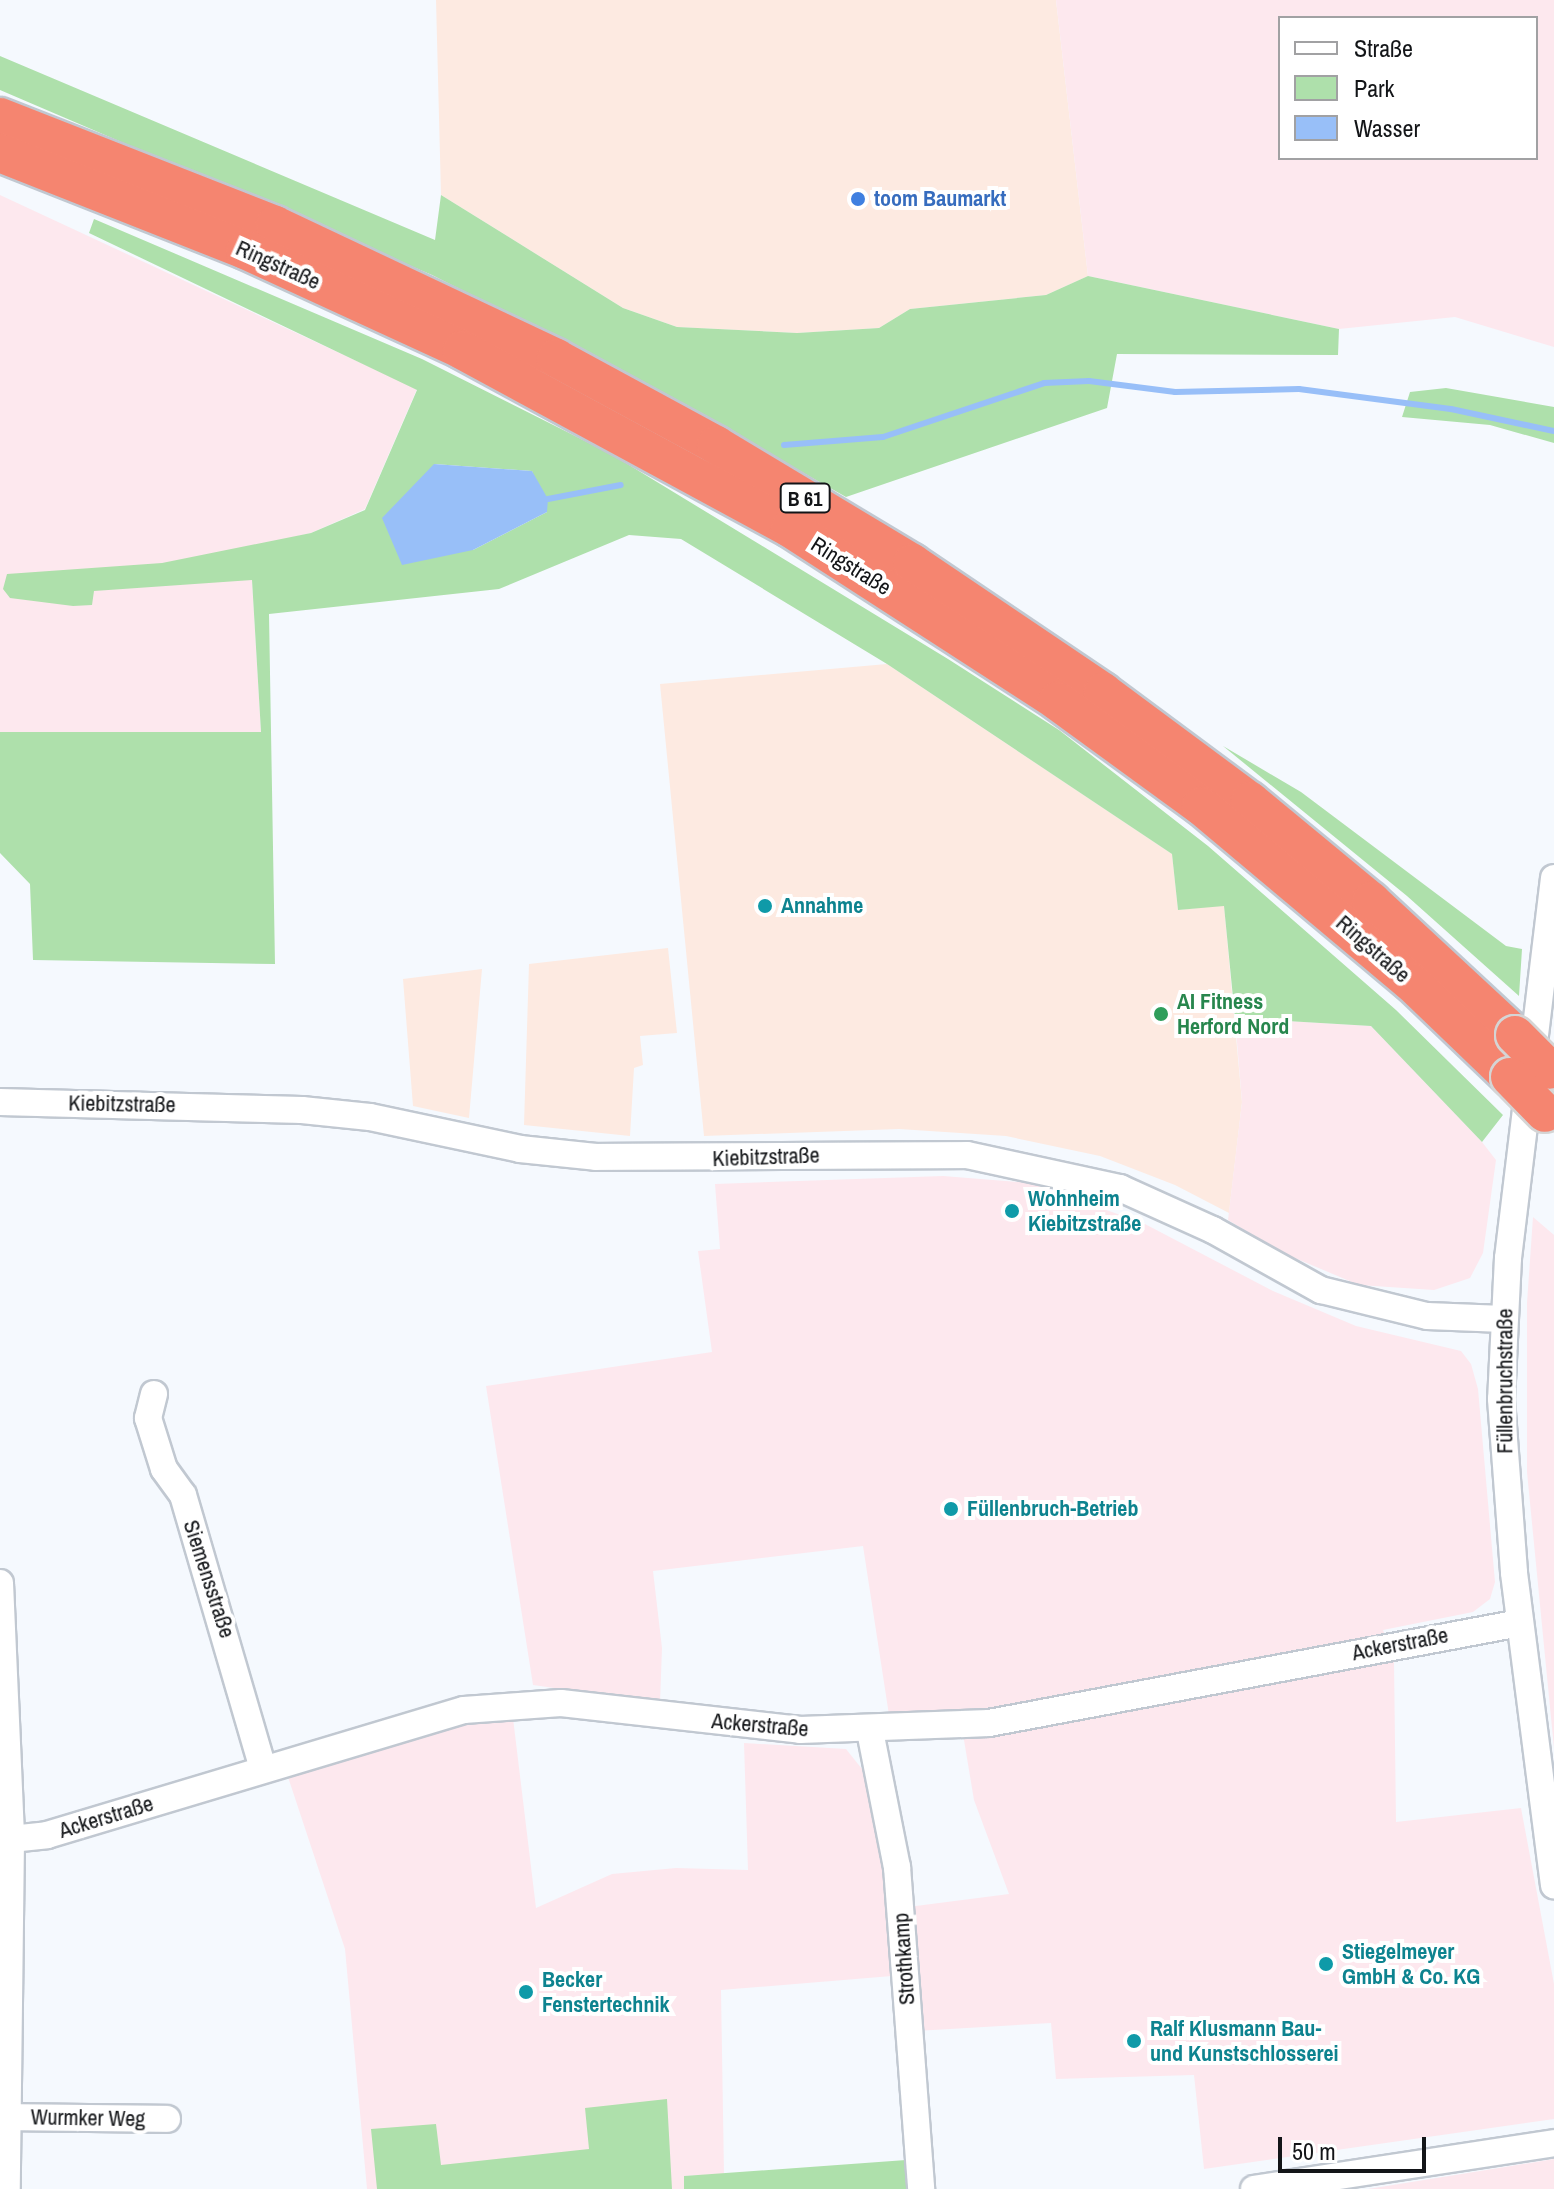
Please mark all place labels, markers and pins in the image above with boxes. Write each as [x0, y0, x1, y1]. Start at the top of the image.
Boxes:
place label: toom Baumarkt [874, 186, 1006, 212]
marker: toom Baumarkt [849, 190, 867, 208]
place label: Annahme [781, 893, 863, 919]
marker: Annahme [756, 897, 774, 915]
place label: AI Fitness Herford Nord [1177, 988, 1289, 1040]
marker: AI Fitness Herford Nord [1152, 1005, 1170, 1023]
place label: Wohnheim Kiebitzstraße [1028, 1185, 1141, 1236]
marker: Wohnheim Kiebitzstraße [1003, 1202, 1021, 1220]
place label: Füllenbruch-Betrieb [967, 1496, 1138, 1522]
marker: Füllenbruch-Betrieb [942, 1500, 960, 1518]
place label: Stiegelmeyer GmbH & Co. KG [1342, 1938, 1480, 1990]
marker: Stiegelmeyer GmbH & Co. KG [1317, 1955, 1335, 1973]
place label: Becker Fenstertechnik [542, 1966, 669, 2018]
marker: Becker Fenstertechnik [517, 1983, 535, 2001]
place label: Ralf Klusmann Bau- und Kunstschlosserei [1150, 2015, 1338, 2066]
marker: Ralf Klusmann Bau- und Kunstschlosserei [1125, 2032, 1143, 2050]

